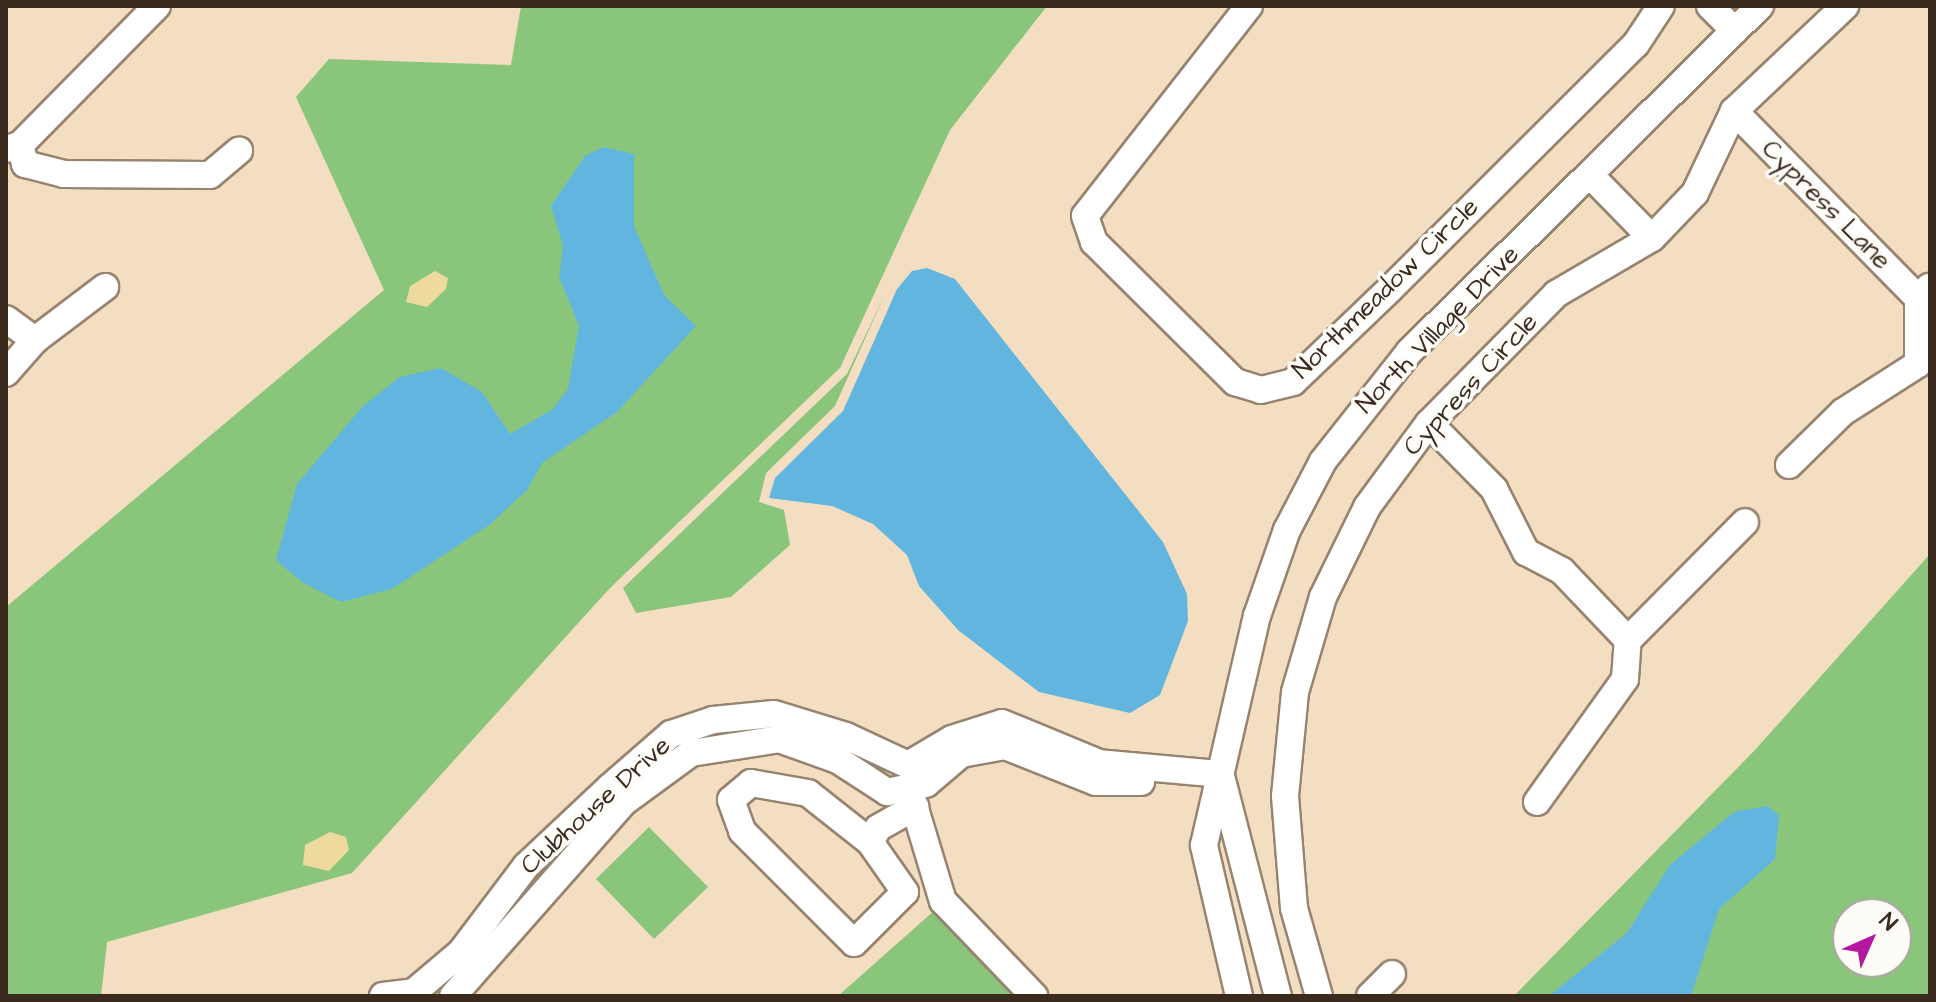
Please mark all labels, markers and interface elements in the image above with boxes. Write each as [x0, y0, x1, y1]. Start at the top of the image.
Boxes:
street label: Cypress Lane [1755, 134, 1897, 276]
street label: Northmeadow Circle [1286, 192, 1486, 386]
street label: North Village Drive [1350, 240, 1526, 420]
street label: Cypress Circle [1397, 307, 1545, 463]
street label: Clubhouse Drive [515, 730, 677, 882]
north arrow [1832, 898, 1912, 978]
text: N [1872, 906, 1904, 938]

